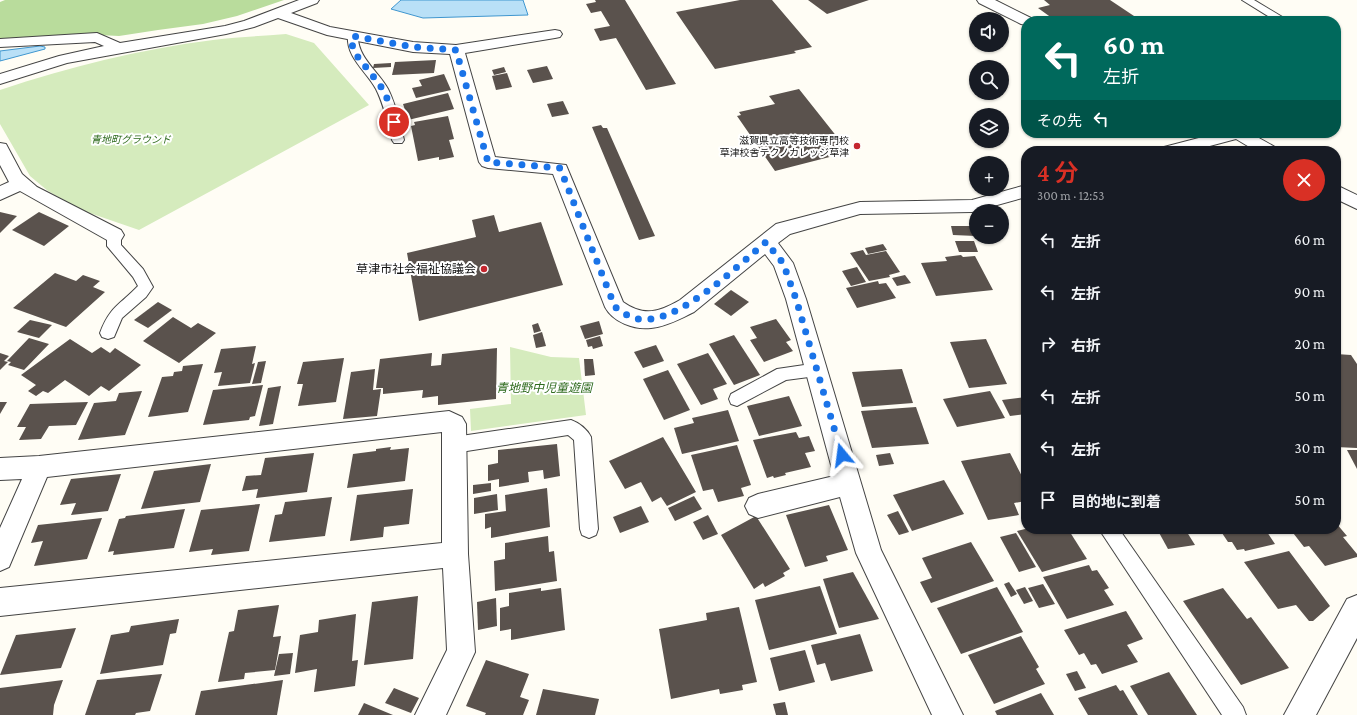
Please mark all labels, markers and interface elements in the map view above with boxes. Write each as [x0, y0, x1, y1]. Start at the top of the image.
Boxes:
map controls [969, 12, 1009, 244]
button: sound [969, 12, 1009, 52]
text: 60 m [1103, 29, 1164, 60]
icon: left [1037, 32, 1089, 84]
button: search [969, 60, 1009, 100]
text: 左折 [1103, 67, 1139, 87]
pin [377, 105, 411, 139]
button: layers [969, 108, 1009, 148]
icon: left [1090, 108, 1112, 130]
icon: arrive [383, 111, 405, 133]
text: その先 [1037, 113, 1082, 129]
park label: 青地町グラウンド [91, 134, 172, 145]
place label: 滋賀県立高等技術専門校 草津校舎テクノカレッジ草津 [720, 135, 849, 158]
marker: 滋賀県立高等技術専門校 草津校舎テクノカレッジ草津 [852, 141, 862, 151]
button: + [969, 156, 1009, 196]
text: 4 分 [1037, 159, 1078, 186]
button: close [1283, 159, 1325, 201]
text: 300 m · 12:53 [1037, 188, 1104, 203]
button: − [969, 204, 1009, 244]
icon: left [1037, 229, 1059, 251]
text: 60 m [1294, 232, 1325, 248]
text: 左折 [1071, 234, 1101, 250]
place label: 草津市社会福祉協議会 [356, 262, 476, 276]
marker: 草津市社会福祉協議会 [479, 264, 489, 274]
icon: left [1037, 281, 1059, 303]
text: 90 m [1294, 284, 1325, 300]
text: 左折 [1071, 286, 1101, 302]
icon: right [1037, 333, 1059, 355]
text: 20 m [1295, 336, 1325, 352]
text: 右折 [1071, 338, 1101, 354]
park label: 青地野中児童遊園 [496, 381, 594, 395]
icon: left [1037, 385, 1059, 407]
text: 50 m [1295, 388, 1325, 404]
text: 左折 [1071, 390, 1101, 406]
position arrow [821, 434, 863, 476]
icon: left [1037, 437, 1059, 459]
text: 30 m [1295, 440, 1325, 456]
text: 左折 [1071, 442, 1101, 458]
icon: arrive [1037, 489, 1059, 511]
text: 50 m [1295, 492, 1325, 508]
text: 目的地に到着 [1071, 494, 1161, 510]

